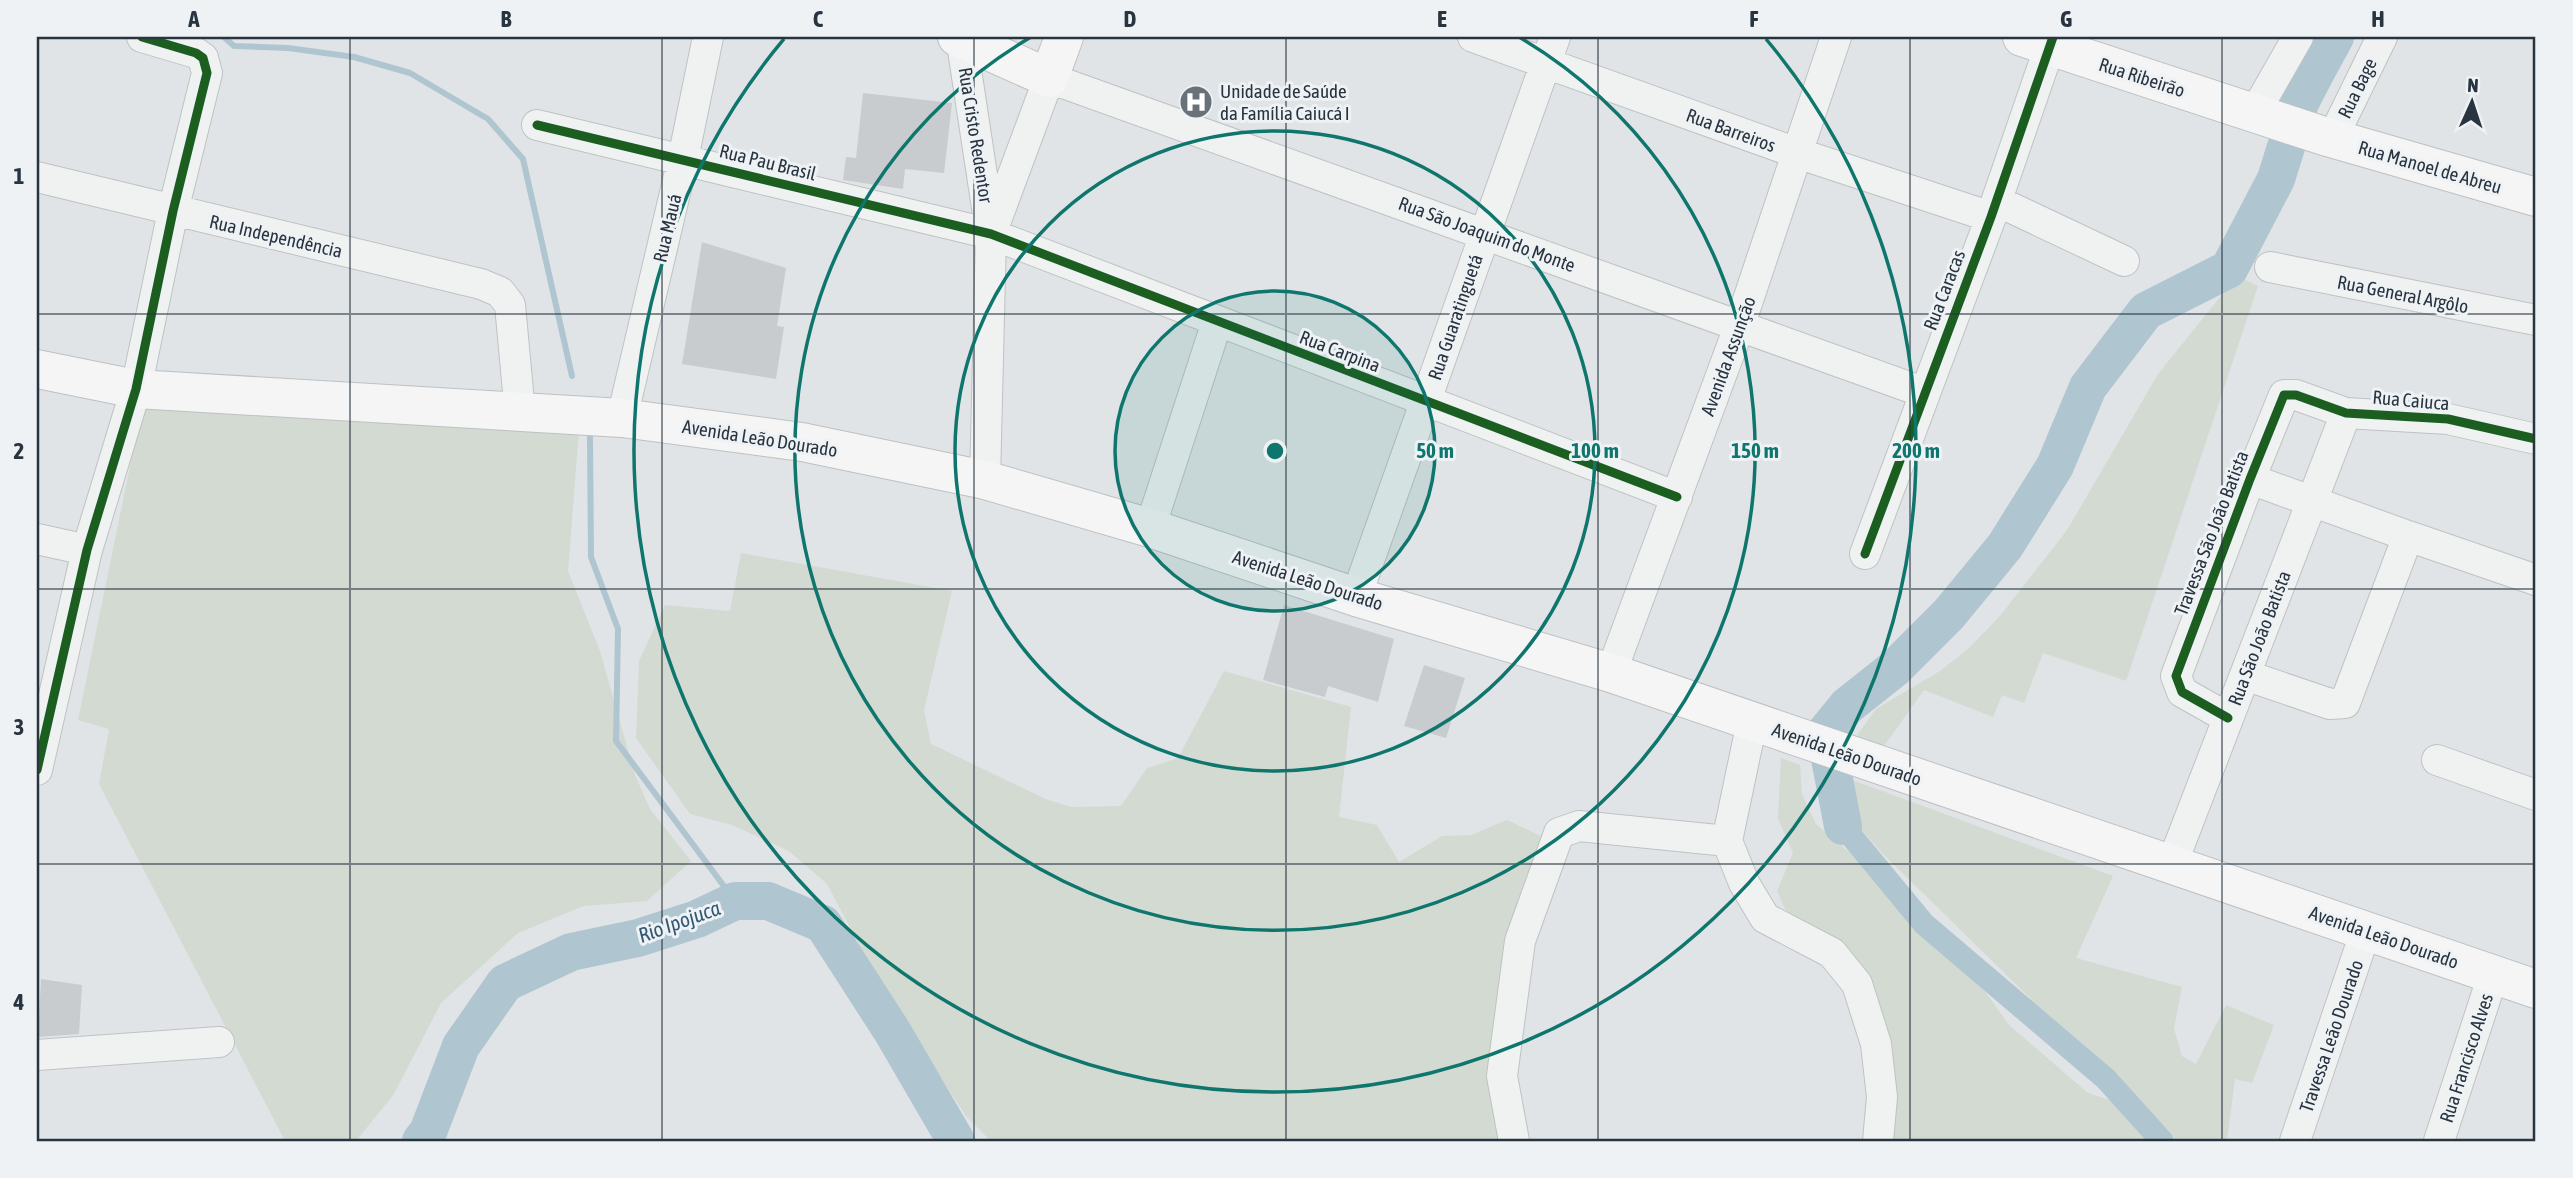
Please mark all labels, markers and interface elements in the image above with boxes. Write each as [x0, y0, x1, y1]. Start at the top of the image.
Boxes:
text: A [187, 6, 200, 32]
text: B [501, 6, 512, 32]
text: C [813, 6, 824, 32]
text: D [1124, 6, 1137, 32]
text: E [1437, 6, 1447, 32]
text: F [1749, 6, 1759, 32]
text: G [2060, 6, 2072, 32]
text: H [2371, 6, 2385, 32]
street label: Rua Ribeirão [2096, 53, 2188, 101]
street label: Rua Bage [2333, 54, 2381, 122]
street label: Rua Cristo Redentor [954, 66, 998, 205]
north arrow [2436, 66, 2506, 136]
text: N [2467, 74, 2479, 96]
place label: Unidade de Saúde da Família Caiucá I [1220, 80, 1350, 124]
hospital icon: Unidade de Saúde da Família Caiucá I [1177, 83, 1215, 121]
street label: Rua Barreiros [1683, 104, 1779, 156]
street label: Rua Manoel de Abreu [2356, 136, 2504, 198]
street label: Rua Pau Brasil [717, 139, 819, 185]
text: 1 [14, 163, 25, 189]
street label: Rua Mauá [648, 192, 686, 264]
street label: Rua São Joaquim do Monte [1396, 192, 1578, 276]
street label: Rua Independência [207, 210, 345, 262]
street label: Rua Caracas [1919, 247, 1969, 333]
street label: Rua Guaratinguetá [1423, 251, 1487, 383]
street label: Rua General Argôlo [2336, 270, 2471, 318]
street label: Avenida Assunção [1696, 293, 1760, 419]
street label: Rua Carpina [1297, 326, 1383, 376]
street label: Rua Caiuca [2372, 386, 2450, 414]
street label: Avenida Leão Dourado [681, 415, 839, 461]
text: 2 [14, 438, 24, 464]
text: 50 m [1416, 438, 1454, 462]
text: 100 m [1571, 438, 1619, 462]
text: 150 m [1731, 438, 1779, 462]
text: 200 m [1892, 438, 1940, 462]
centre of rings [1263, 439, 1287, 463]
street label: Travessa São João Batista [2169, 447, 2253, 619]
street label: Avenida Leão Dourado [1230, 545, 1386, 615]
street label: Rua São João Batista [2223, 568, 2295, 708]
text: 3 [14, 714, 24, 740]
street label: Avenida Leão Dourado [1769, 718, 1925, 790]
water label: Rio Ipojuca [635, 895, 724, 947]
street label: Avenida Leão Dourado [2306, 901, 2462, 973]
street label: Travessa Leão Dourado [2295, 957, 2367, 1115]
text: 4 [13, 989, 25, 1015]
street label: Rua Francisco Alves [2435, 990, 2497, 1125]

